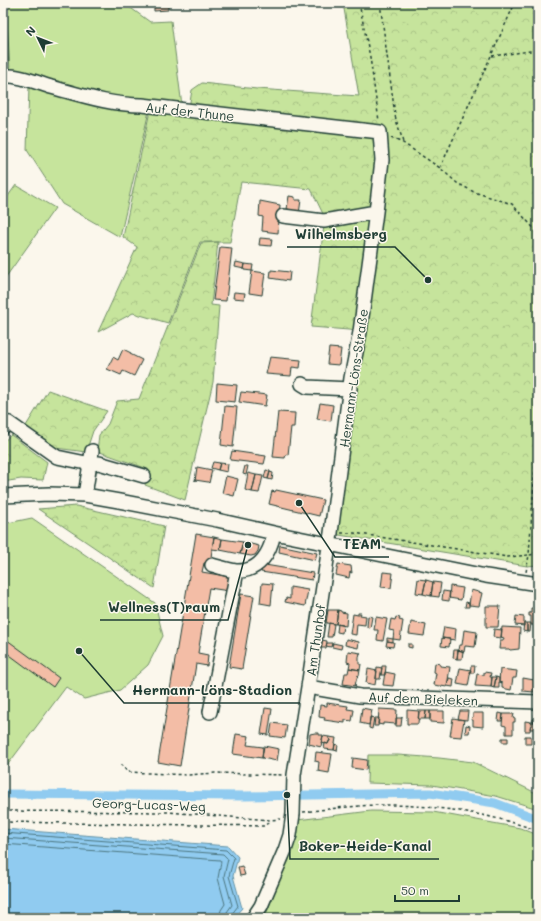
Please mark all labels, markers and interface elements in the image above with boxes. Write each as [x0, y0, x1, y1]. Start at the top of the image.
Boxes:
north arrow [18, 18, 58, 58]
text: N [22, 23, 39, 39]
street label: Auf der Thune [145, 98, 235, 124]
callout: Wilhelmsberg [287, 221, 395, 247]
text: Wilhelmsberg [295, 224, 387, 243]
street label: Hermann-Löns-Straße [335, 308, 371, 448]
callout: TEAM [335, 531, 389, 557]
text: TEAM [343, 534, 381, 553]
callout: Wellness(T)raum [100, 594, 228, 620]
text: Wellness(T)raum [108, 597, 220, 616]
street label: Am Thunhof [302, 602, 329, 677]
callout: Hermann-Löns-Stadion [124, 677, 300, 703]
text: Hermann-Löns-Stadion [132, 680, 292, 699]
street label: Auf dem Bieleken [368, 688, 478, 708]
street label: Georg-Lucas-Weg [92, 794, 206, 814]
callout: Boker-Heide-Kanal [290, 833, 439, 859]
text: Boker-Heide-Kanal [299, 836, 431, 855]
scale bar [395, 877, 459, 903]
text: 50 m [401, 882, 429, 898]

